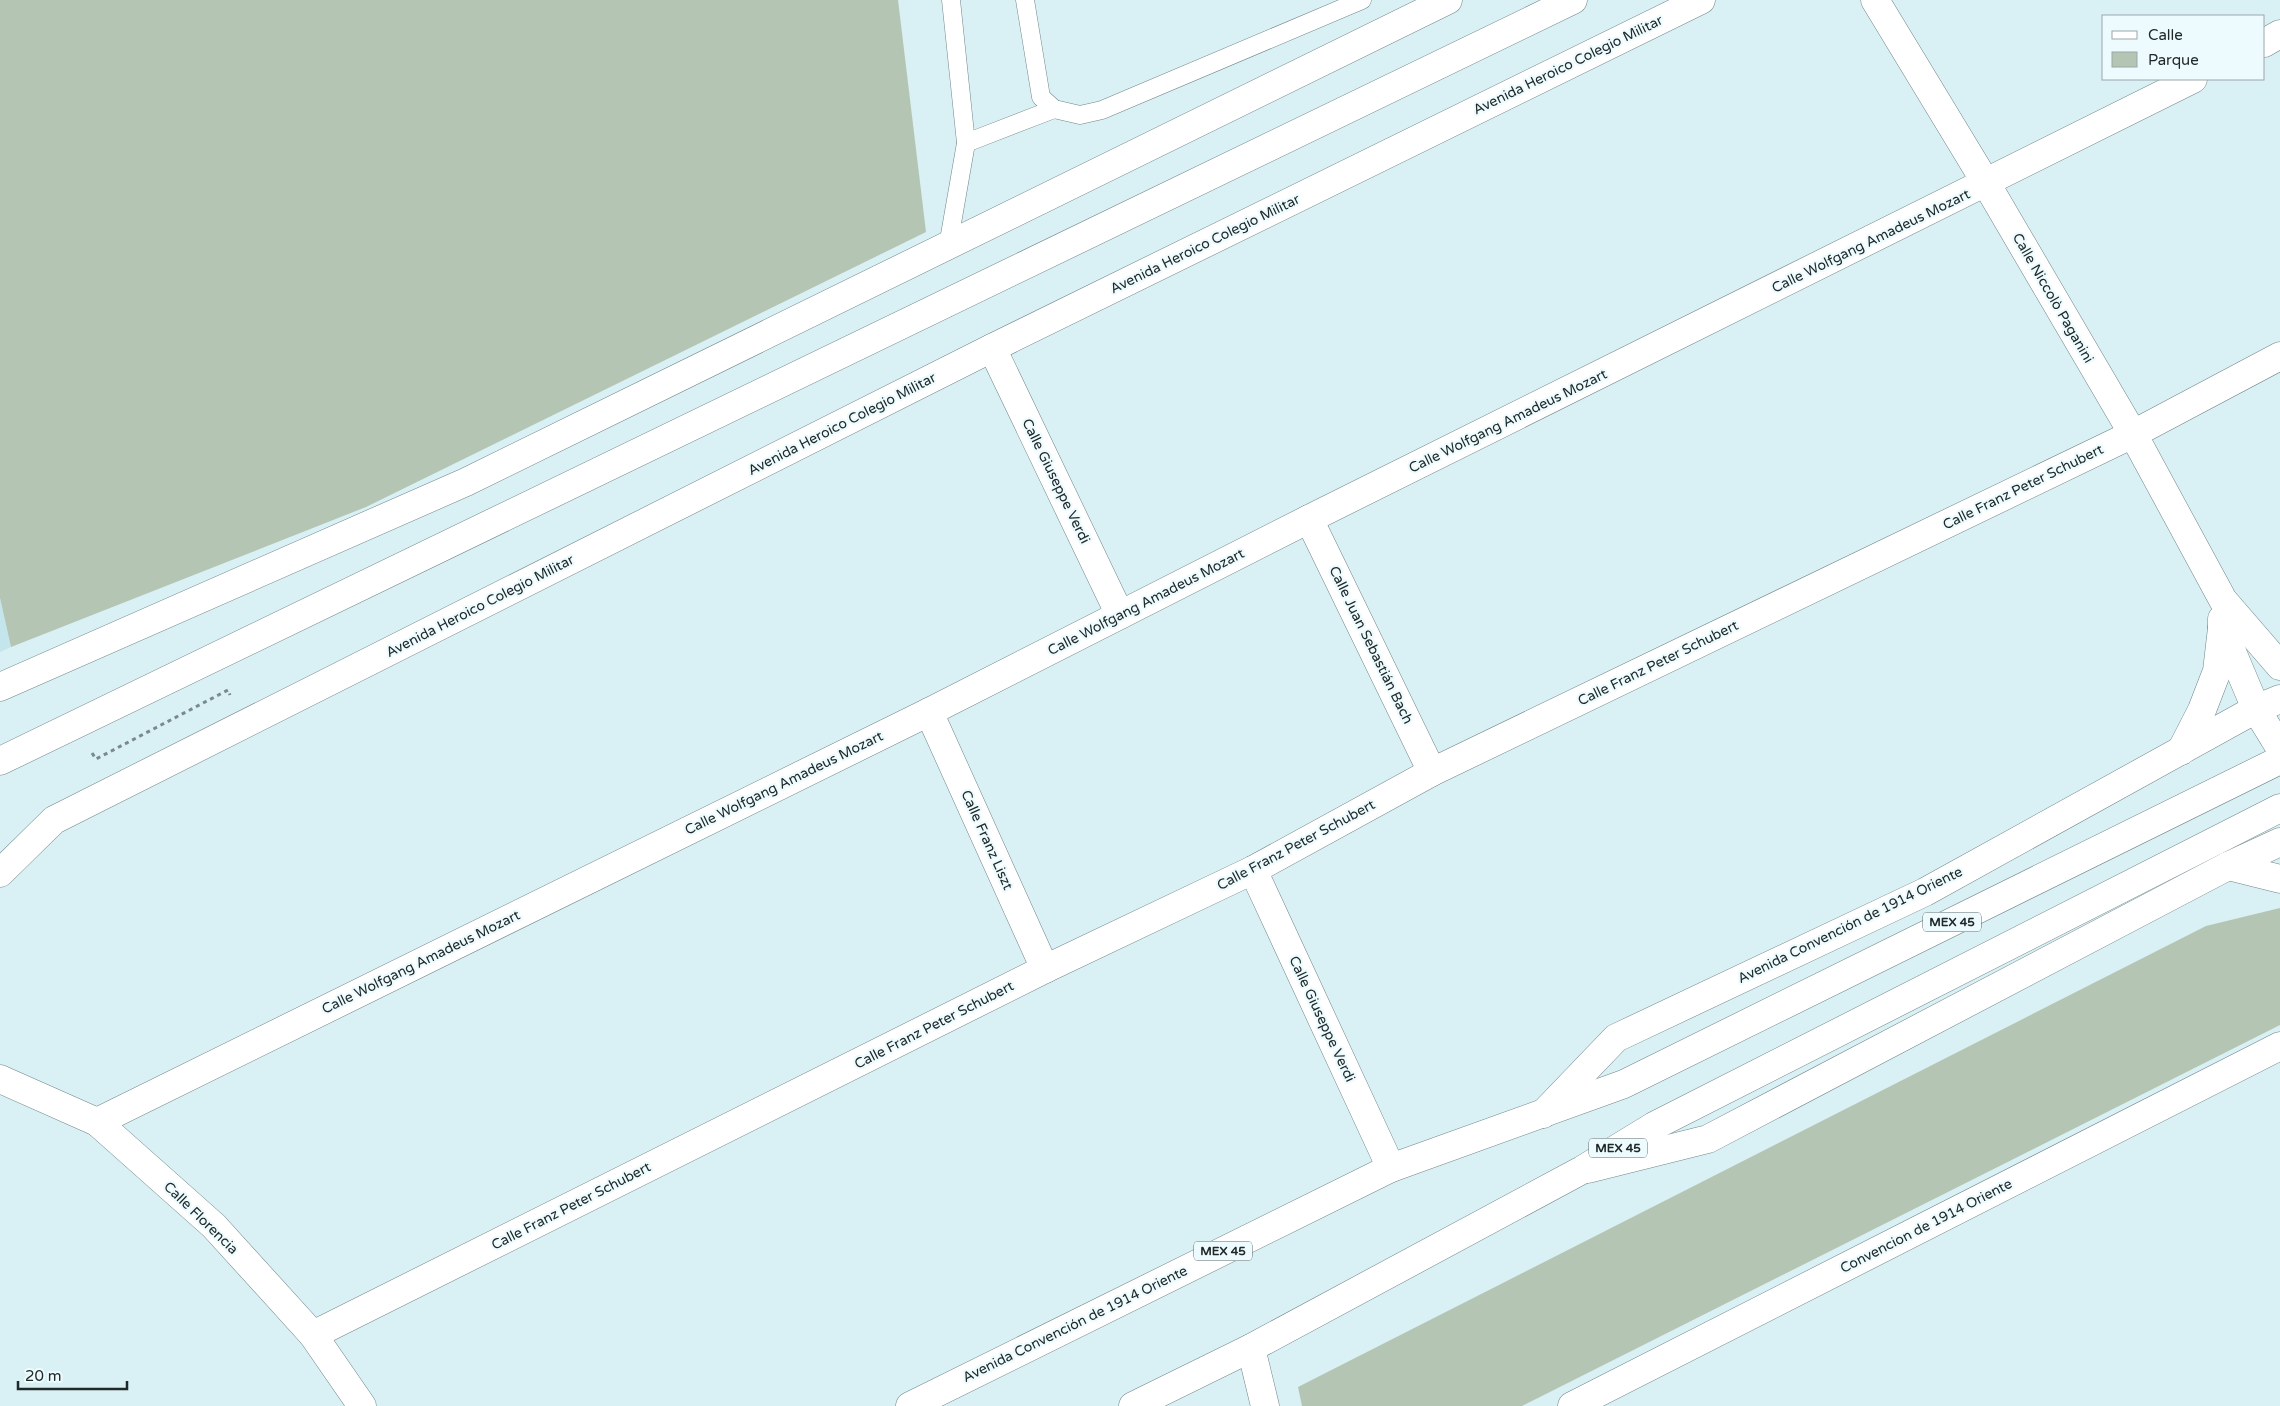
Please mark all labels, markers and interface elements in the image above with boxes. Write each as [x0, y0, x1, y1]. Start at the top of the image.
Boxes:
street label: Avenida Heroico Colegio Militar [1470, 11, 1666, 118]
legend [2102, 15, 2265, 80]
text: Calle [2148, 26, 2183, 44]
text: Parque [2148, 51, 2199, 69]
street label: Calle Wolfgang Amadeus Mozart [1769, 185, 1973, 297]
street label: Avenida Heroico Colegio Militar [1107, 190, 1303, 297]
street label: Calle Niccolò Paganini [2009, 230, 2097, 366]
street label: Calle Wolfgang Amadeus Mozart [1406, 365, 1610, 477]
street label: Avenida Heroico Colegio Militar [745, 369, 939, 479]
street label: Calle Giuseppe Verdi [1018, 416, 1094, 546]
street label: Calle Franz Peter Schubert [1940, 440, 2107, 533]
street label: Calle Wolfgang Amadeus Mozart [1045, 545, 1248, 659]
street label: Avenida Heroico Colegio Militar [383, 551, 577, 661]
street label: Calle Juan Sebastián Bach [1325, 563, 1417, 727]
street label: Calle Franz Peter Schubert [1575, 616, 1742, 709]
street label: Calle Wolfgang Amadeus Mozart [682, 727, 886, 839]
street label: Calle Franz Liszt [957, 788, 1017, 893]
street label: Calle Franz Peter Schubert [1214, 796, 1378, 894]
street label: Avenida Convención de 1914 Oriente [1735, 863, 1965, 987]
street label: Calle Wolfgang Amadeus Mozart [319, 906, 523, 1018]
road number: MEX 45 [1923, 912, 1981, 932]
street label: Calle Giuseppe Verdi [1285, 953, 1359, 1085]
street label: Calle Franz Peter Schubert [852, 977, 1017, 1073]
road number: MEX 45 [1589, 1138, 1647, 1158]
street label: Calle Franz Peter Schubert [489, 1158, 654, 1254]
street label: Convencion de 1914 Oriente [1837, 1175, 2015, 1277]
street label: Calle Florencia [160, 1178, 242, 1258]
road number: MEX 45 [1194, 1242, 1252, 1260]
street label: Avenida Convención de 1914 Oriente [960, 1262, 1190, 1386]
scale bar [18, 1358, 126, 1390]
text: 20 m [25, 1367, 62, 1385]

